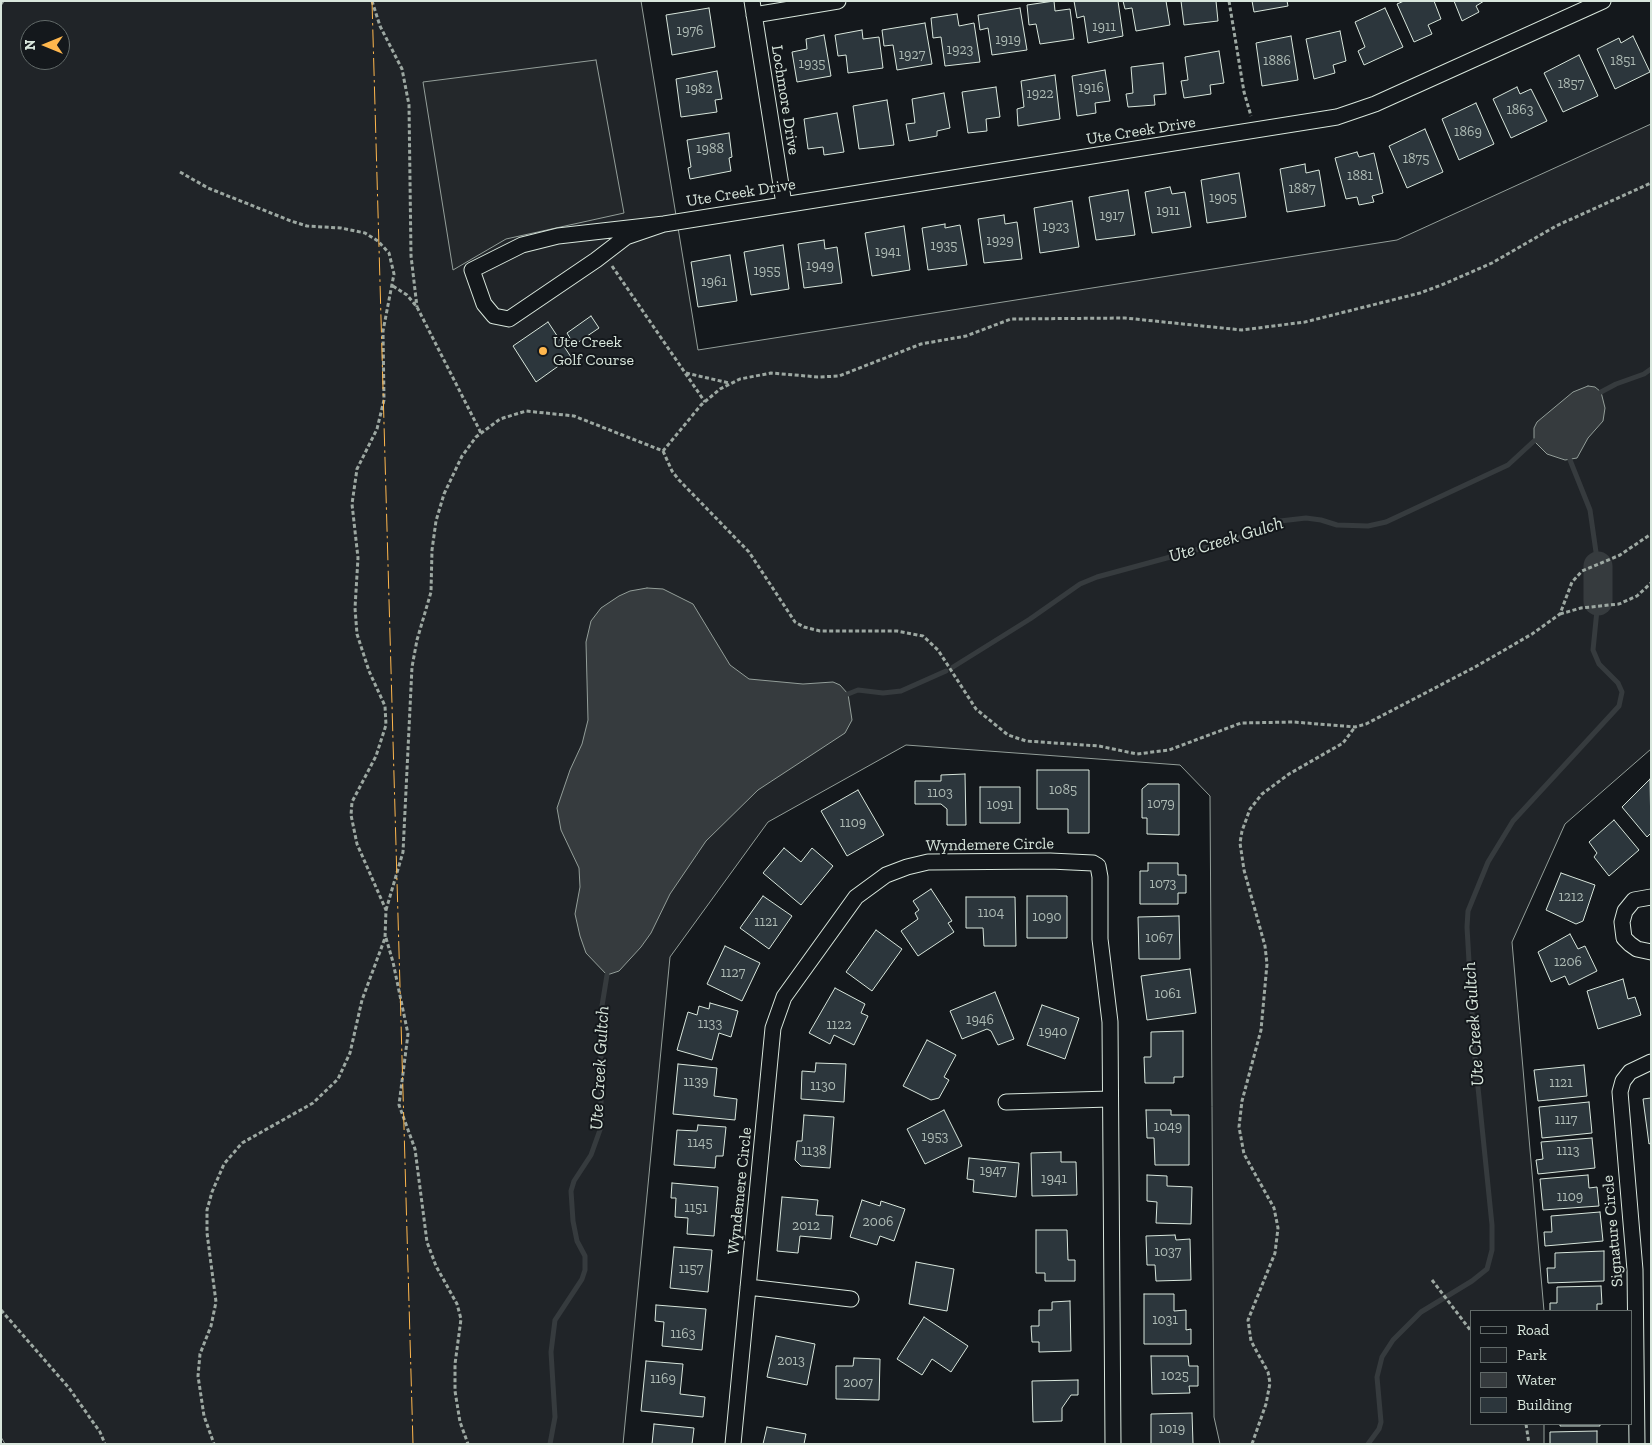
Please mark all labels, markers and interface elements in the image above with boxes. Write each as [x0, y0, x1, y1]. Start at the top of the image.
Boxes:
house number: 1911 [1092, 19, 1116, 35]
north arrow [20, 20, 70, 70]
house number: 1976 [677, 23, 703, 39]
house number: 1919 [995, 32, 1021, 48]
text: N [22, 40, 39, 50]
house number: 1923 [947, 42, 973, 58]
street label: Lochmore Drive [767, 44, 803, 156]
house number: 1927 [899, 47, 925, 63]
house number: 1886 [1263, 53, 1291, 69]
house number: 1851 [1610, 53, 1636, 69]
house number: 1935 [799, 56, 825, 72]
house number: 1857 [1558, 76, 1584, 92]
house number: 1916 [1078, 80, 1104, 96]
house number: 1982 [685, 81, 713, 97]
house number: 1922 [1026, 86, 1054, 102]
house number: 1863 [1506, 102, 1534, 118]
street label: Ute Creek Drive [1085, 113, 1197, 149]
house number: 1869 [1454, 124, 1482, 140]
house number: 1988 [696, 141, 724, 157]
house number: 1875 [1403, 151, 1429, 167]
house number: 1881 [1347, 168, 1373, 184]
street label: Ute Creek Drive [685, 175, 797, 211]
house number: 1887 [1288, 181, 1316, 197]
house number: 1905 [1209, 190, 1237, 206]
house number: 1911 [1156, 203, 1180, 219]
house number: 1917 [1100, 208, 1124, 224]
house number: 1923 [1043, 219, 1069, 235]
house number: 1929 [986, 233, 1014, 249]
house number: 1935 [931, 238, 957, 254]
house number: 1941 [875, 244, 901, 260]
house number: 1949 [806, 258, 834, 274]
house number: 1955 [753, 263, 781, 279]
house number: 1961 [701, 274, 727, 290]
place label: Ute Creek Golf Course [553, 332, 634, 370]
marker: Ute Creek Golf Course [537, 345, 549, 357]
water label: Ute Creek Gulch [1166, 512, 1286, 568]
house number: 1085 [1049, 782, 1077, 798]
house number: 1103 [927, 785, 953, 801]
house number: 1079 [1147, 796, 1175, 812]
house number: 1091 [987, 797, 1013, 813]
house number: 1109 [840, 815, 866, 831]
street label: Wyndemere Circle [926, 834, 1054, 856]
house number: 1073 [1150, 876, 1176, 892]
house number: 1212 [1558, 889, 1584, 905]
house number: 1104 [978, 905, 1004, 921]
house number: 1090 [1033, 909, 1061, 925]
house number: 1121 [754, 914, 778, 930]
house number: 1067 [1145, 930, 1173, 946]
house number: 1206 [1554, 954, 1582, 970]
water label: Ute Creek Gultch [1459, 961, 1489, 1087]
house number: 1127 [721, 965, 745, 981]
house number: 1061 [1155, 986, 1181, 1002]
water label: Ute Creek Gultch [586, 1005, 614, 1131]
house number: 1946 [966, 1012, 994, 1028]
house number: 1133 [698, 1016, 722, 1032]
house number: 1122 [826, 1017, 852, 1033]
house number: 1940 [1039, 1024, 1067, 1040]
house number: 1139 [683, 1074, 709, 1090]
house number: 1121 [1549, 1075, 1573, 1091]
house number: 1130 [810, 1078, 836, 1094]
house number: 1117 [1555, 1112, 1577, 1128]
house number: 1049 [1154, 1119, 1182, 1135]
street label: Wyndemere Circle [724, 1126, 756, 1256]
house number: 1953 [922, 1129, 948, 1145]
house number: 1145 [687, 1135, 713, 1151]
house number: 1138 [801, 1143, 827, 1159]
house number: 1113 [1556, 1143, 1580, 1159]
house number: 1947 [980, 1163, 1006, 1179]
house number: 1941 [1041, 1171, 1067, 1187]
street label: Signature Circle [1599, 1174, 1627, 1288]
house number: 1109 [1557, 1189, 1583, 1205]
house number: 1151 [684, 1200, 708, 1216]
house number: 2006 [863, 1214, 893, 1230]
house number: 2012 [792, 1218, 820, 1234]
house number: 1037 [1155, 1244, 1181, 1260]
house number: 1157 [679, 1261, 703, 1277]
legend [1470, 1310, 1632, 1425]
house number: 1031 [1152, 1312, 1178, 1328]
text: Road [1517, 1321, 1549, 1339]
house number: 1163 [670, 1326, 696, 1342]
text: Park [1517, 1346, 1547, 1364]
house number: 2013 [777, 1353, 805, 1369]
house number: 1025 [1161, 1368, 1189, 1384]
house number: 1169 [650, 1371, 676, 1387]
text: Water [1517, 1371, 1557, 1389]
house number: 2007 [843, 1375, 873, 1391]
text: Building [1517, 1396, 1572, 1414]
house number: 1019 [1159, 1421, 1185, 1437]

